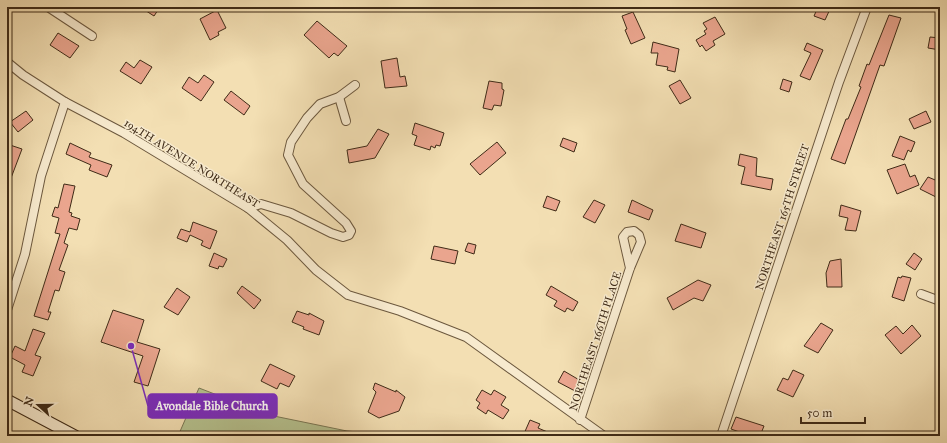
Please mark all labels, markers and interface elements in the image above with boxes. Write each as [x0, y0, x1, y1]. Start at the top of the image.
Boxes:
street label: 194TH AVENUE NORTHEAST [122, 116, 262, 211]
street label: NORTHEAST 165TH STREET [753, 142, 812, 292]
street label: NORTHEAST 166TH PLACE [567, 270, 624, 413]
north arrow [18, 385, 58, 425]
text: N [21, 394, 37, 408]
callout: Avondale Bible Church [148, 394, 277, 418]
text: Avondale Bible Church [155, 399, 269, 413]
scale bar [801, 399, 865, 425]
text: 50 m [807, 406, 832, 420]

